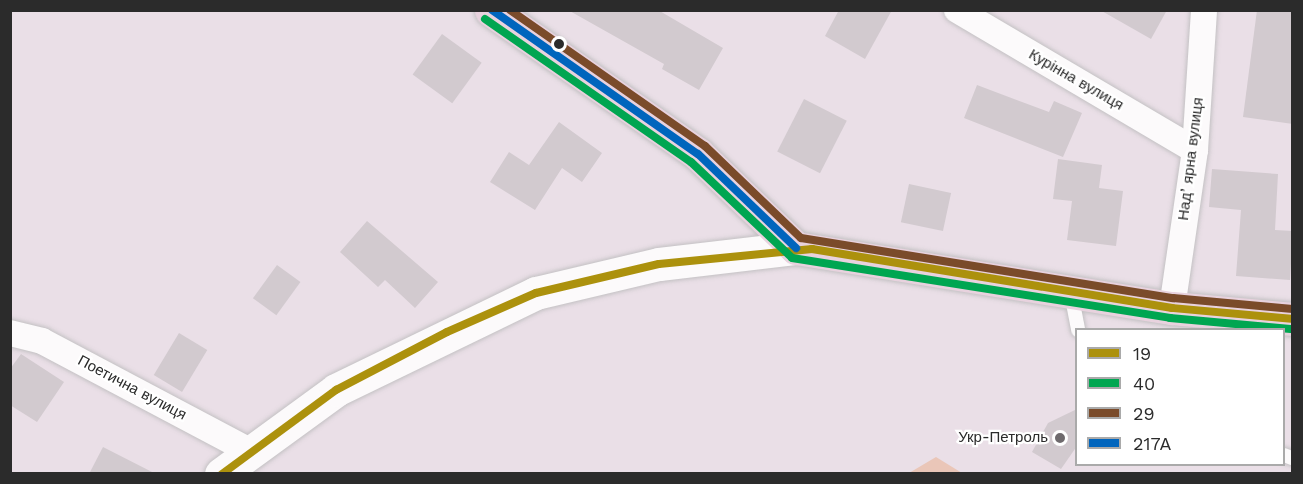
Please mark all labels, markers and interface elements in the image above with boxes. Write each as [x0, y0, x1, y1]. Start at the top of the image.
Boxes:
unlabelled marker [553, 38, 565, 50]
street label: Курінна вулиця [1025, 46, 1127, 114]
street label: Надʼярна вулиця [1175, 96, 1207, 222]
legend [1075, 328, 1285, 466]
text: 19 [1133, 343, 1151, 364]
street label: Поетична вулиця [75, 352, 189, 424]
text: 40 [1133, 373, 1155, 394]
text: 29 [1133, 403, 1155, 424]
place label: Укр-Петроль [958, 429, 1048, 447]
marker: Укр-Петроль [1053, 431, 1067, 445]
text: 217A [1133, 433, 1172, 454]

